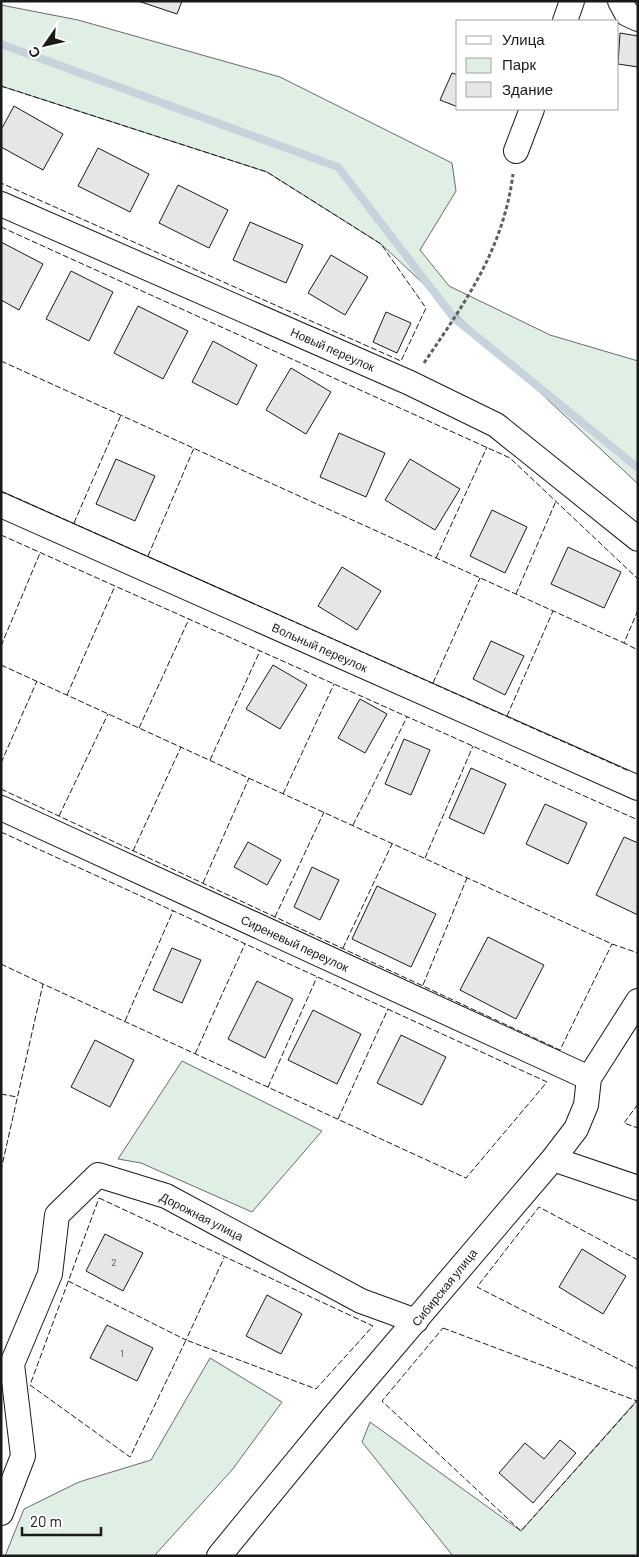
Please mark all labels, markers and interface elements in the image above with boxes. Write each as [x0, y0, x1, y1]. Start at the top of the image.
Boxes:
north arrow [20, 20, 70, 70]
legend [456, 20, 619, 110]
text: Улица [502, 30, 545, 48]
text: С [24, 44, 44, 61]
text: Парк [502, 55, 536, 73]
text: Здание [502, 80, 553, 98]
street label: Новый переулок [288, 324, 378, 375]
street label: Вольный переулок [270, 620, 371, 676]
street label: Сиреневый переулок [238, 912, 352, 975]
street label: Дорожная улица [158, 1189, 246, 1244]
street label: Сибирская улица [408, 1245, 481, 1329]
house number: 2 [111, 1256, 117, 1268]
house number: 1 [120, 1347, 124, 1359]
scale bar [22, 1504, 101, 1536]
text: 20 m [30, 1512, 62, 1530]

